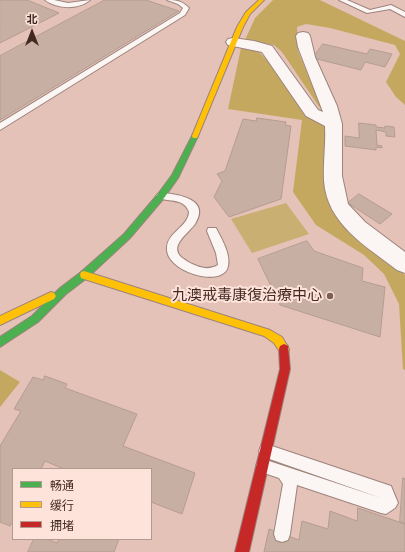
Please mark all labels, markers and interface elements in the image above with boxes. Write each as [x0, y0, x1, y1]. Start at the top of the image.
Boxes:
north arrow [12, 12, 52, 52]
text: 北 [27, 13, 38, 26]
place label: 九澳戒毒康復治療中心 [172, 287, 322, 305]
marker: 九澳戒毒康復治療中心 [325, 291, 335, 301]
legend [12, 468, 152, 540]
text: 畅通 [50, 479, 74, 493]
text: 缓行 [50, 499, 74, 513]
text: 拥堵 [50, 519, 74, 533]

